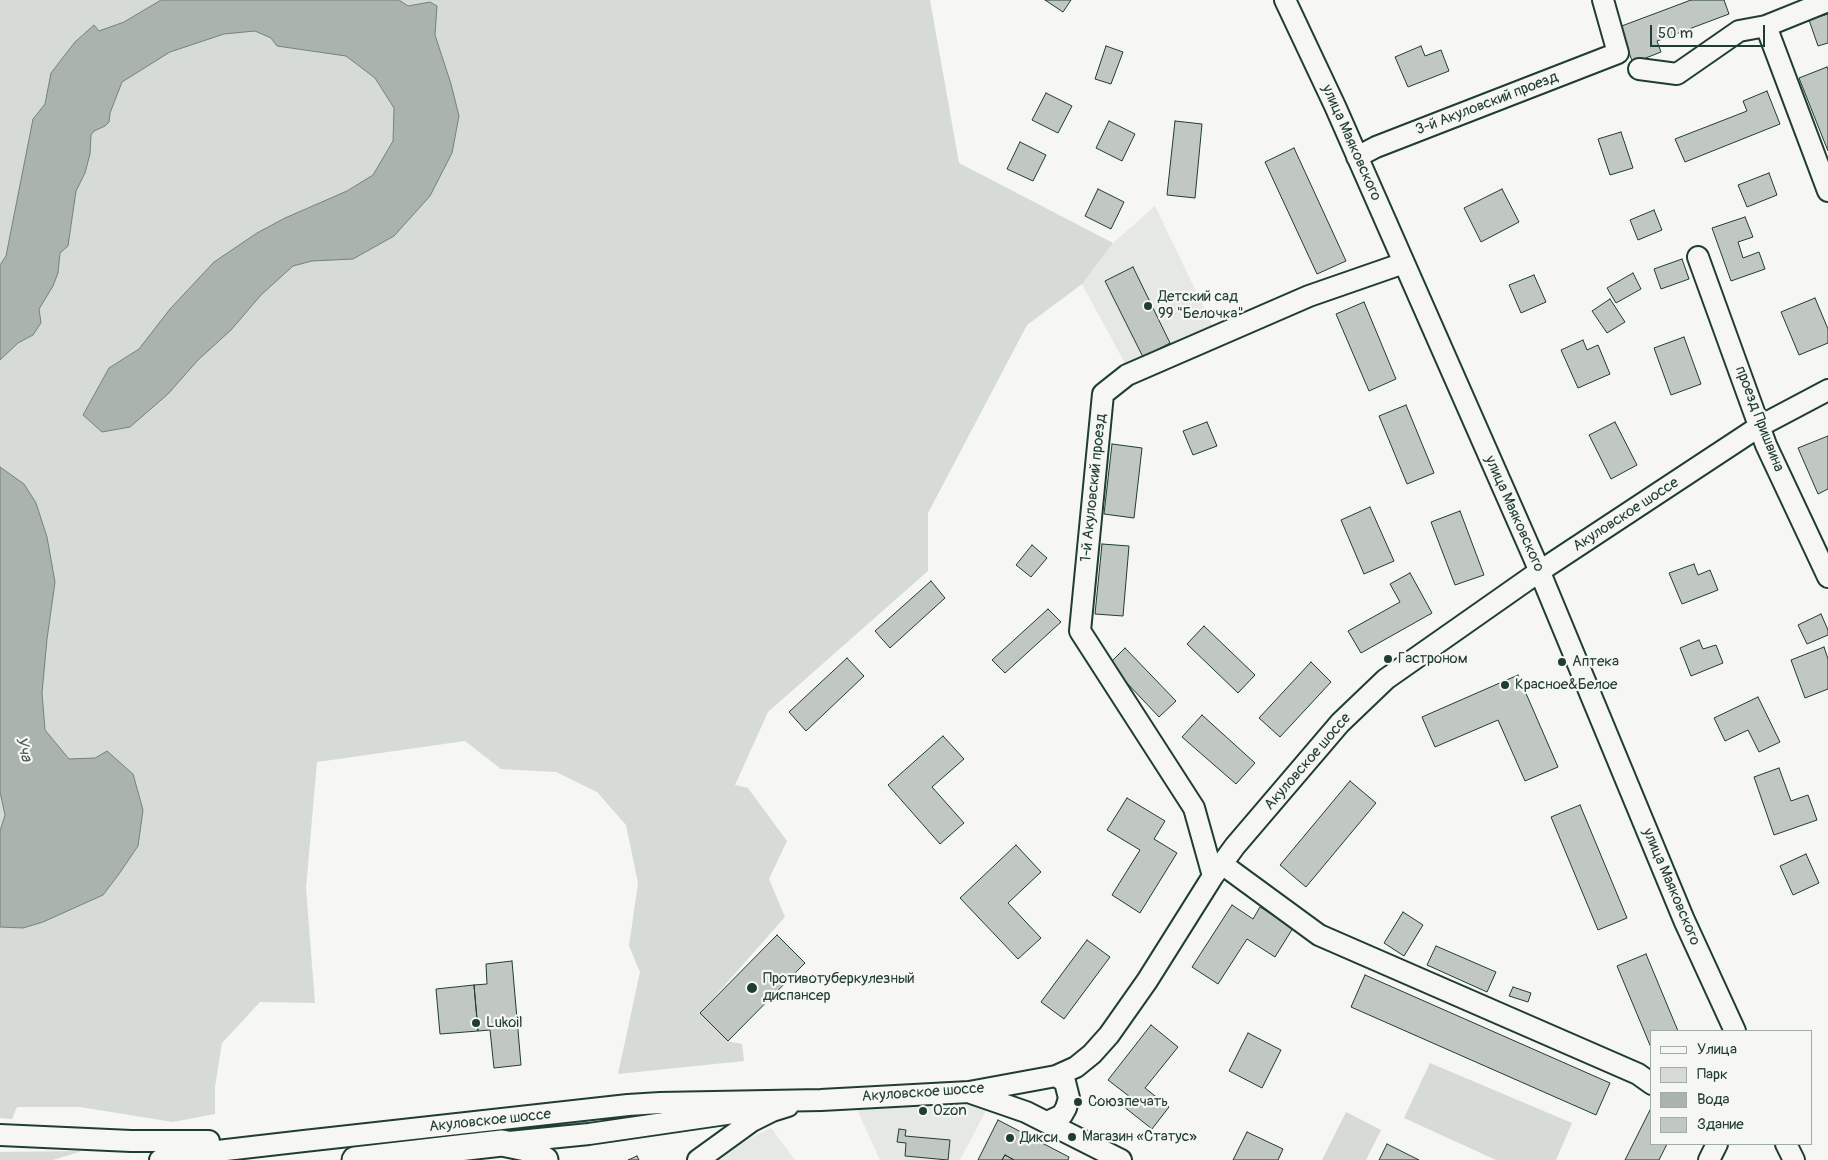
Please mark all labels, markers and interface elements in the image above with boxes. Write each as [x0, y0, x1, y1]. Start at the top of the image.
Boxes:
scale bar [1653, 15, 1768, 47]
text: 50 m [1658, 24, 1693, 43]
street label: 3-й Акуловский проезд [1413, 68, 1561, 140]
street label: улица Маяковского [1317, 82, 1385, 204]
place label: Детский сад 99 "Белочка" [1158, 288, 1244, 323]
marker: Детский сад 99 "Белочка" [1142, 300, 1154, 312]
street label: проезд Пришвина [1731, 364, 1787, 474]
street label: 1-й Акуловский проезд [1077, 413, 1111, 563]
street label: улица Маяковского [1480, 453, 1548, 575]
street label: Акуловское шоссе [1570, 474, 1682, 556]
place label: Гастроном [1398, 650, 1468, 668]
marker: Гастроном [1382, 653, 1394, 665]
place label: Аптека [1572, 653, 1619, 671]
marker: Аптека [1556, 656, 1568, 668]
place label: Красное&Белое [1515, 676, 1617, 694]
marker: Красное&Белое [1499, 679, 1511, 691]
street label: Акуловское шоссе [1261, 710, 1355, 814]
water label: Уча [10, 734, 36, 764]
street label: улица Маяковского [1638, 826, 1704, 948]
place label: Противотуберкулезный диспансер [763, 970, 915, 1005]
marker: Противотуберкулезный диспансер [745, 981, 759, 995]
place label: Lukoil [486, 1014, 523, 1032]
marker: Lukoil [470, 1017, 482, 1029]
legend [1650, 1030, 1813, 1145]
text: Улица [1697, 1040, 1737, 1059]
text: Парк [1697, 1065, 1728, 1084]
street label: Акуловское шоссе [861, 1080, 985, 1106]
text: Вода [1697, 1090, 1730, 1109]
place label: Союзпечать [1088, 1093, 1168, 1111]
marker: Союзпечать [1072, 1096, 1084, 1108]
place label: Ozon [933, 1102, 967, 1120]
marker: Ozon [917, 1105, 929, 1117]
street label: Акуловское шоссе [428, 1106, 552, 1136]
text: Здание [1697, 1115, 1744, 1134]
place label: Магазин «Статус» [1082, 1128, 1197, 1146]
place label: Дикси [1020, 1129, 1058, 1147]
marker: Магазин «Статус» [1066, 1131, 1078, 1143]
marker: Дикси [1004, 1132, 1016, 1144]

